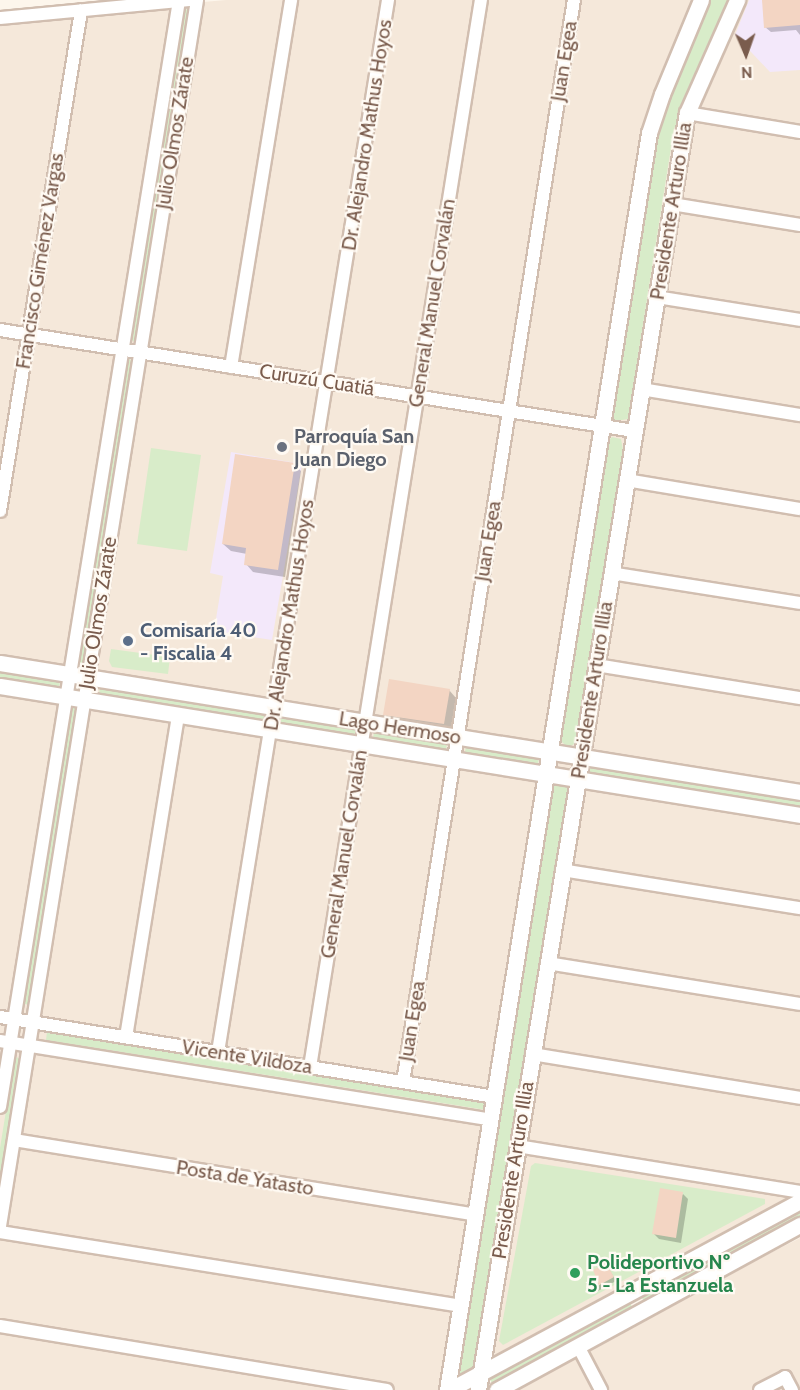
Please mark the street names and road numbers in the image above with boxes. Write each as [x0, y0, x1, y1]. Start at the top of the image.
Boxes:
street label: Dr. Alejandro Mathus Hoyos [337, 18, 397, 252]
street label: Juan Egea [546, 19, 582, 103]
street label: Julio Olmos Zárate [151, 55, 199, 211]
street label: Presidente Arturo Illia [645, 120, 697, 302]
street label: Francisco Giménez Vargas [11, 151, 69, 371]
street label: General Manuel Corvalán [404, 197, 460, 409]
street label: Curuzú Cuatiá [258, 359, 376, 401]
street label: Dr. Alejandro Mathus Hoyos [259, 498, 319, 732]
street label: Juan Egea [470, 499, 506, 583]
street label: Julio Olmos Zárate [74, 535, 122, 691]
street label: Presidente Arturo Illia [566, 599, 618, 781]
street label: Lago Hermoso [337, 707, 463, 749]
street label: General Manuel Corvalán [316, 748, 372, 960]
street label: Juan Egea [394, 979, 430, 1063]
street label: Vicente Vildoza [180, 1035, 314, 1079]
street label: Presidente Arturo Illia [487, 1079, 539, 1261]
street label: Posta de Yatasto [175, 1155, 315, 1201]

